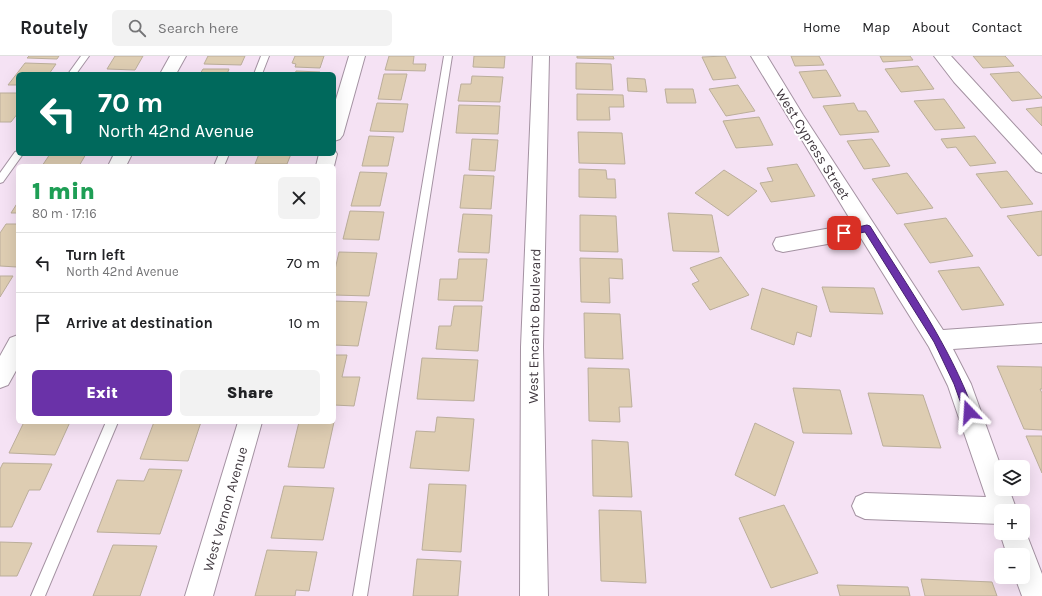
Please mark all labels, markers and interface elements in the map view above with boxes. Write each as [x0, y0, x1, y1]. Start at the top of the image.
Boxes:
search box [112, 10, 392, 46]
text: Routely [20, 17, 88, 39]
icon: search [126, 17, 148, 39]
text: Search here [158, 19, 239, 37]
text: Home [803, 19, 840, 36]
text: Map [862, 19, 890, 36]
text: About [912, 19, 950, 36]
text: Contact [972, 19, 1022, 36]
text: 70 m [98, 86, 163, 119]
street label: West Cypress Street [772, 86, 853, 203]
icon: left [32, 88, 84, 140]
text: North 42nd Avenue [98, 120, 254, 142]
text: 1 min [32, 177, 95, 205]
button: close [278, 177, 320, 219]
text: 80 m · 17:16 [32, 206, 97, 221]
pin [827, 216, 861, 250]
icon: arrive [833, 222, 855, 244]
text: Turn left [66, 246, 125, 264]
street label: West Encanto Boulevard [525, 248, 544, 404]
icon: left [32, 252, 54, 274]
text: 70 m [286, 254, 320, 272]
text: North 42nd Avenue [66, 264, 179, 279]
icon: arrive [32, 312, 54, 334]
text: Arrive at destination [66, 314, 213, 332]
text: 10 m [289, 314, 320, 332]
button: Exit [32, 370, 172, 416]
button: Share [180, 370, 320, 416]
position arrow [948, 391, 990, 433]
street label: West Vernon Avenue [200, 445, 251, 573]
map controls [994, 460, 1030, 584]
button: layers [994, 460, 1030, 496]
button: + [994, 504, 1030, 540]
button: − [994, 548, 1030, 584]

